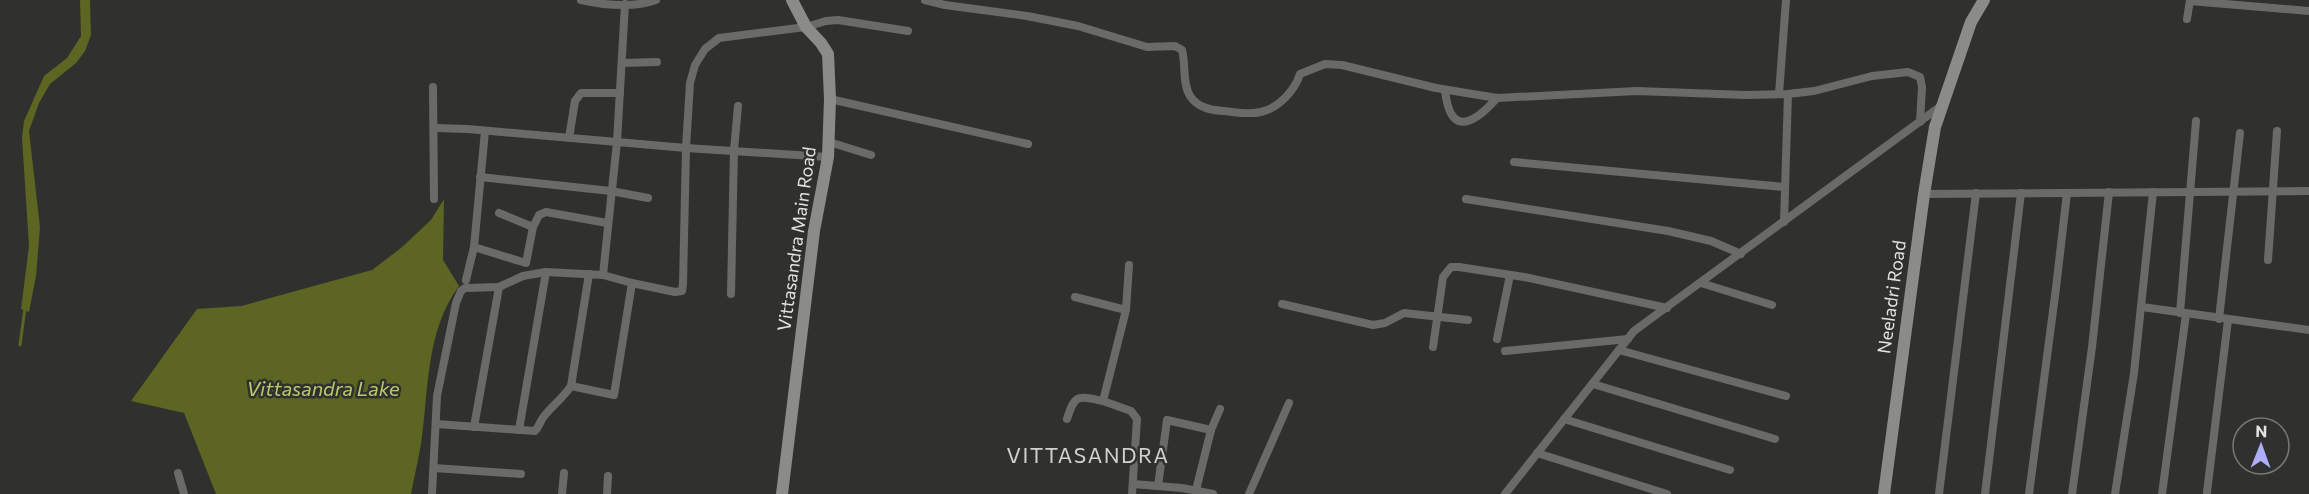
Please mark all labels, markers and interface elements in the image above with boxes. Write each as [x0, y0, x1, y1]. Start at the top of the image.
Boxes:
street label: Vittasandra Main Road [772, 145, 820, 333]
street label: Neeladri Road [1872, 239, 1910, 355]
water label: Vittasandra Lake [246, 376, 400, 400]
north arrow [2231, 416, 2291, 476]
text: N [2255, 421, 2267, 440]
district label: VITTASANDRA [1006, 442, 1170, 467]

